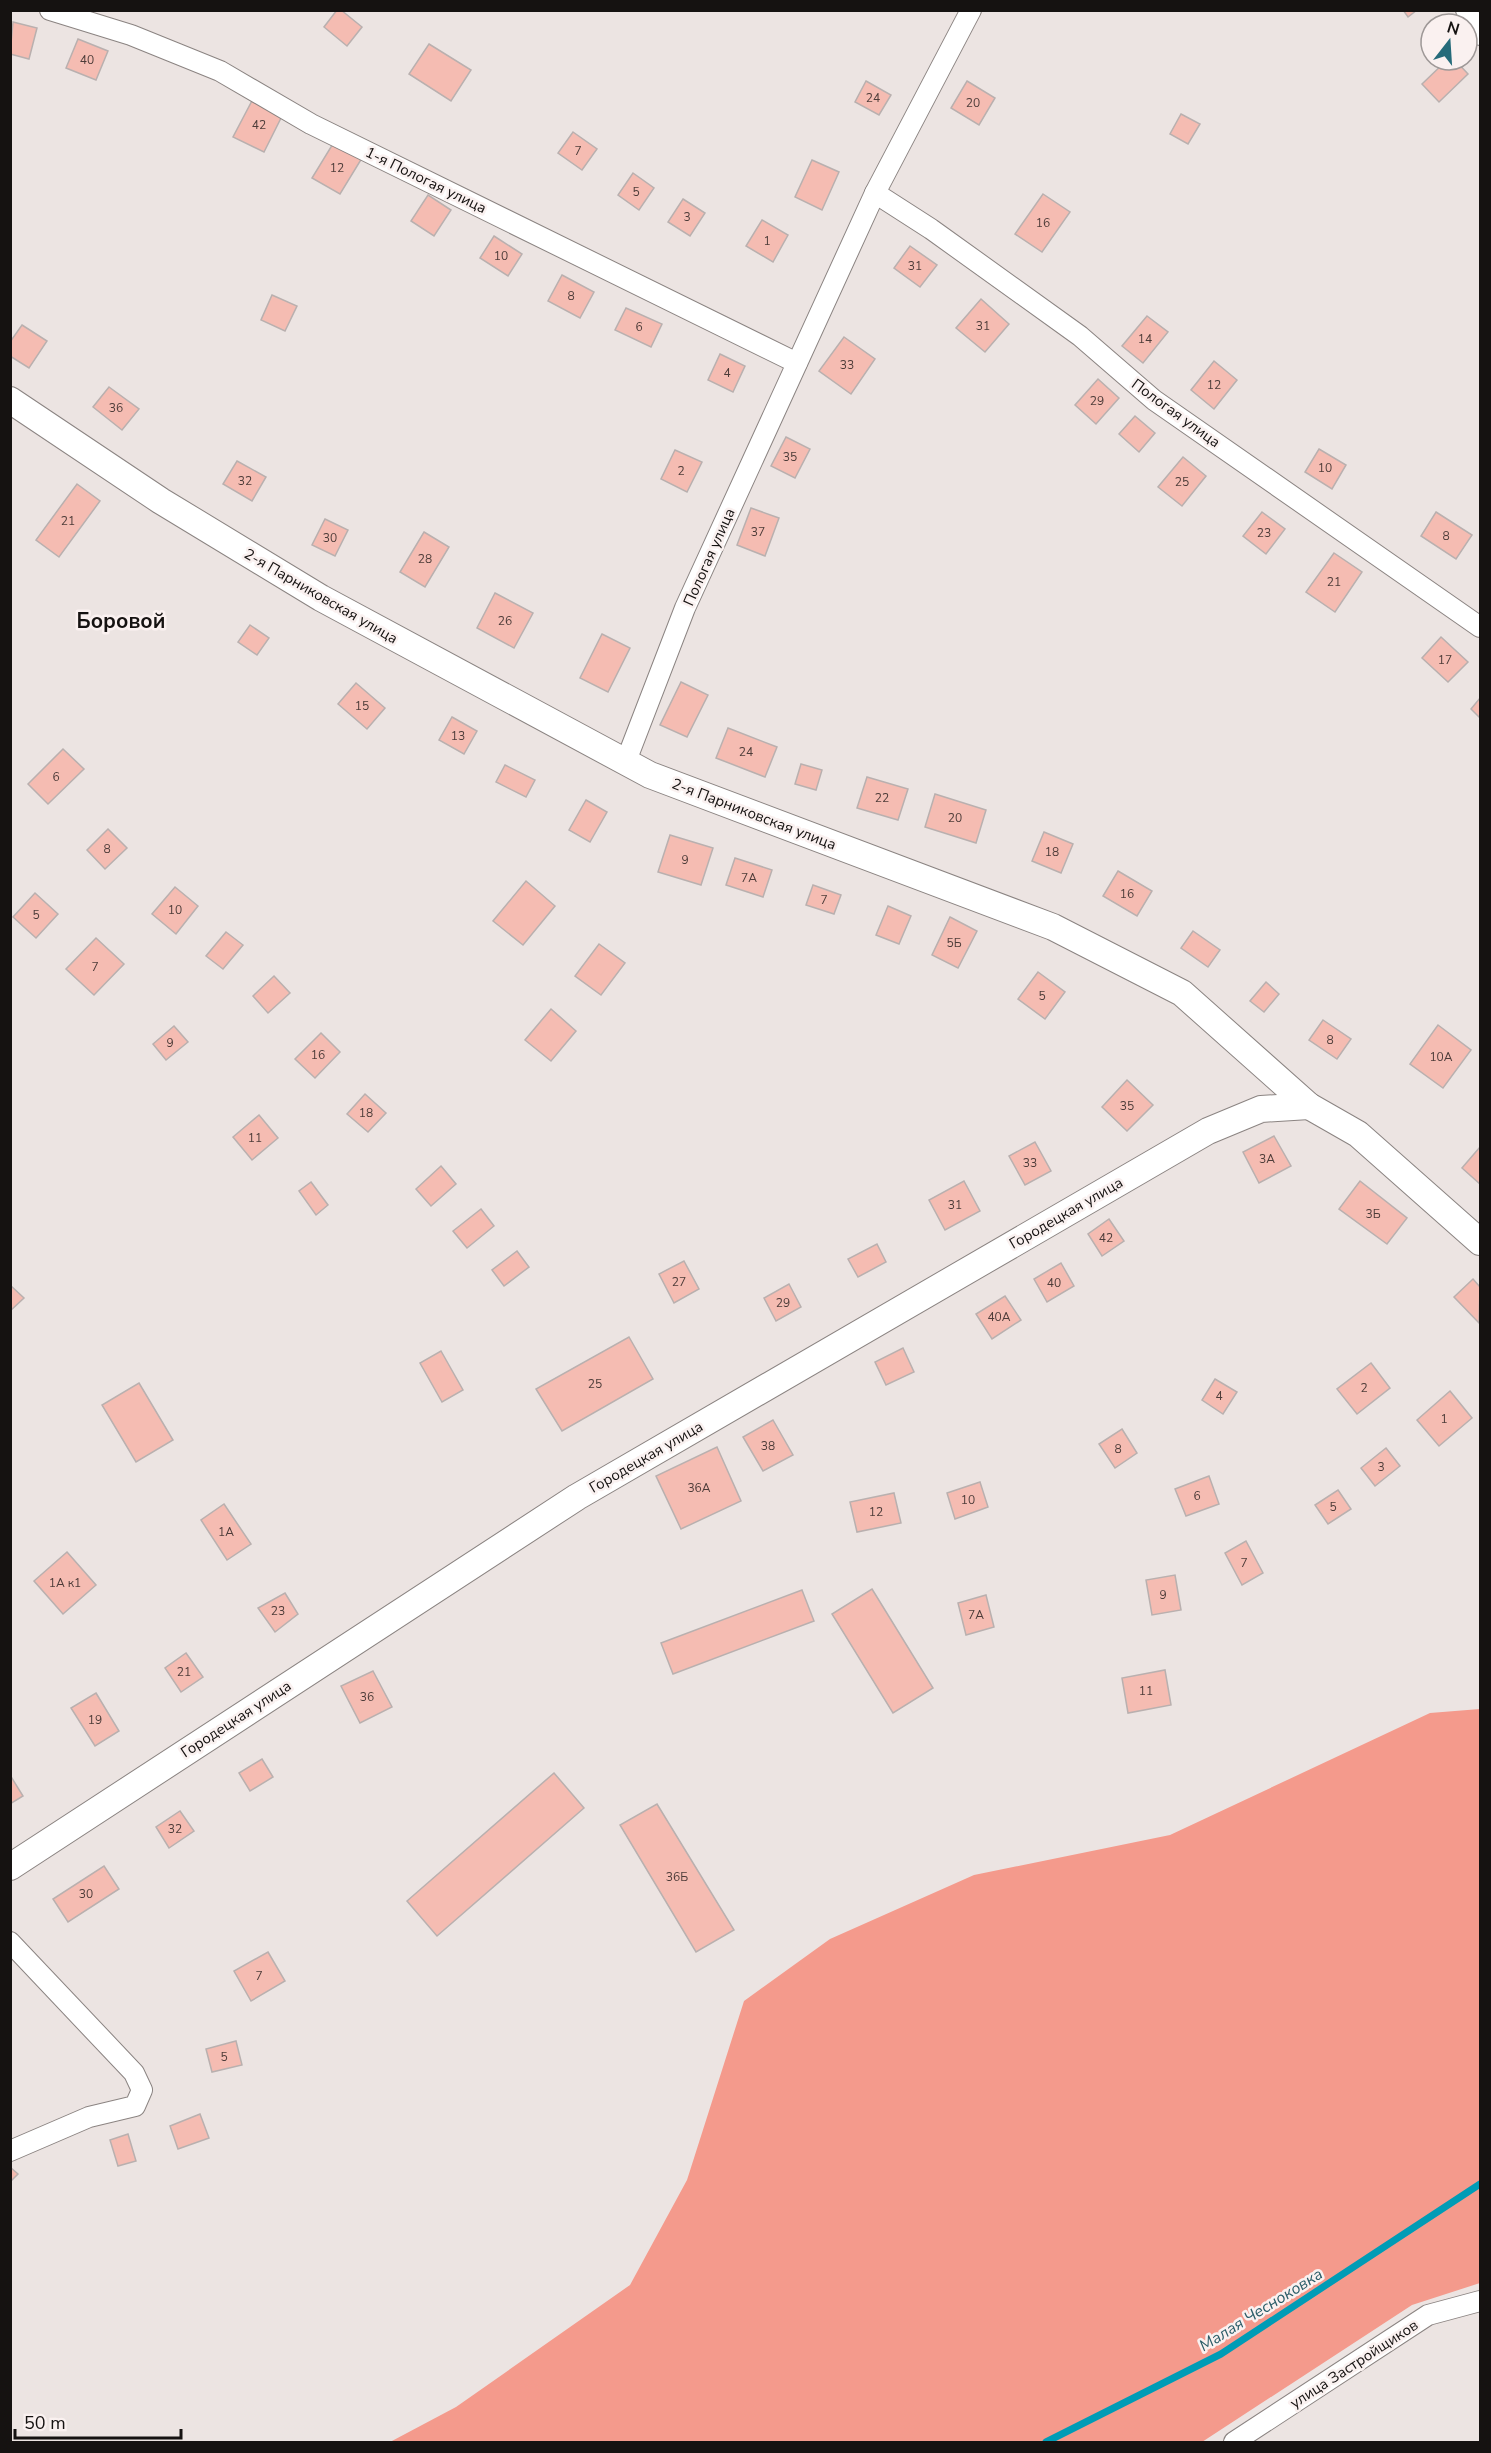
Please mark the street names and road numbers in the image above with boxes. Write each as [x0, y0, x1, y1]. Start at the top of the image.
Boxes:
street label: 1-я Пологая улица [362, 142, 490, 218]
street label: Пологая улица [1128, 374, 1224, 452]
street label: Пологая улица [678, 505, 740, 609]
street label: 2-я Парниковская улица [240, 544, 402, 648]
street label: 2-я Парниковская улица [669, 773, 839, 855]
street label: Городецкая улица [1006, 1172, 1126, 1254]
street label: Городецкая улица [586, 1416, 706, 1498]
street label: Городецкая улица [177, 1676, 295, 1762]
street label: улица Застройщиков [1286, 2315, 1422, 2413]

